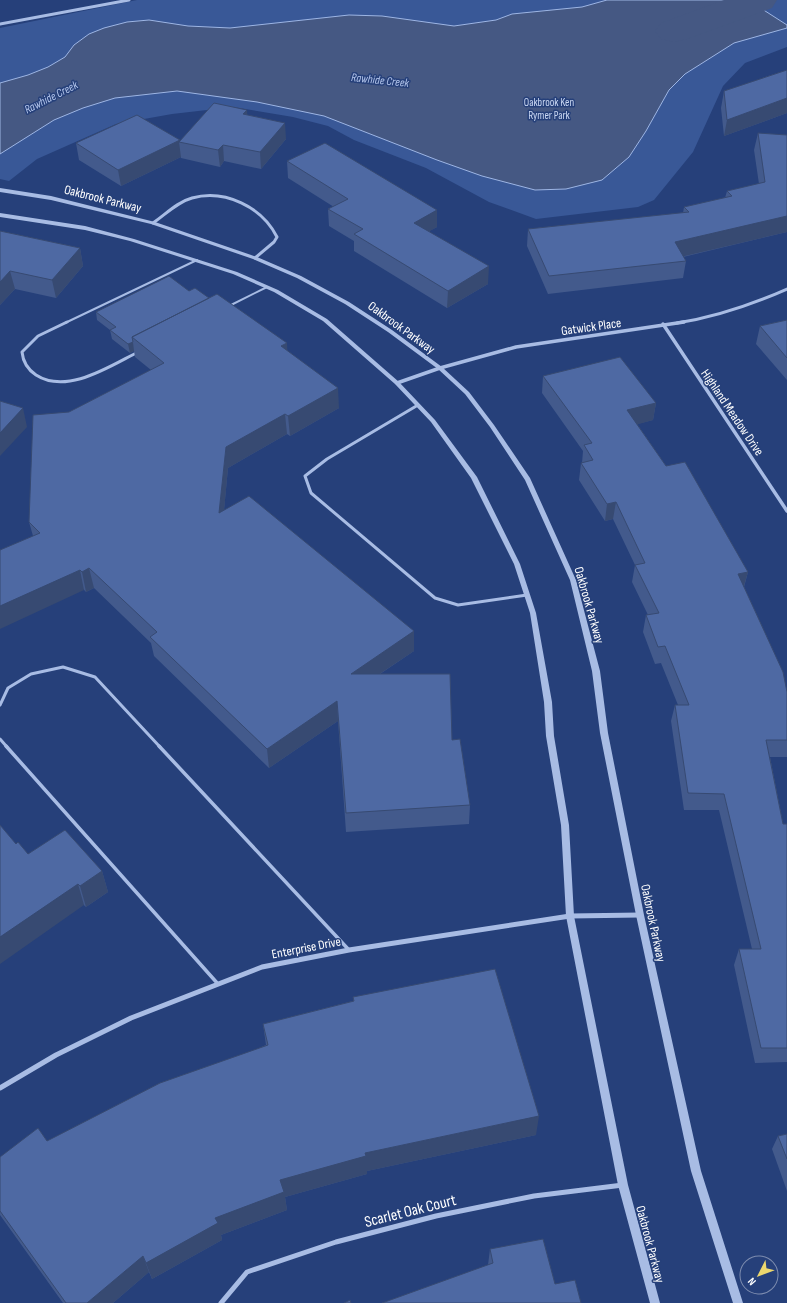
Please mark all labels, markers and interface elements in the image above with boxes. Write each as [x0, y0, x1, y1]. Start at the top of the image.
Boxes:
water label: Rawhide Creek [350, 70, 410, 91]
water label: Rawhide Creek [22, 77, 81, 117]
park label: Oakbrook Ken Rymer Park [524, 96, 574, 122]
street label: Oakbrook Parkway [62, 182, 143, 216]
street label: Oakbrook Parkway [365, 298, 438, 358]
street label: Gatwick Place [560, 315, 622, 339]
street label: Highland Meadow Drive [697, 366, 767, 459]
street label: Oakbrook Parkway [570, 565, 608, 646]
street label: Oakbrook Parkway [637, 883, 669, 964]
street label: Enterprise Drive [270, 933, 342, 963]
street label: Scarlet Oak Court [363, 1191, 458, 1232]
street label: Oakbrook Parkway [632, 1204, 668, 1285]
north arrow [739, 1255, 779, 1295]
text: N [745, 1275, 759, 1288]

